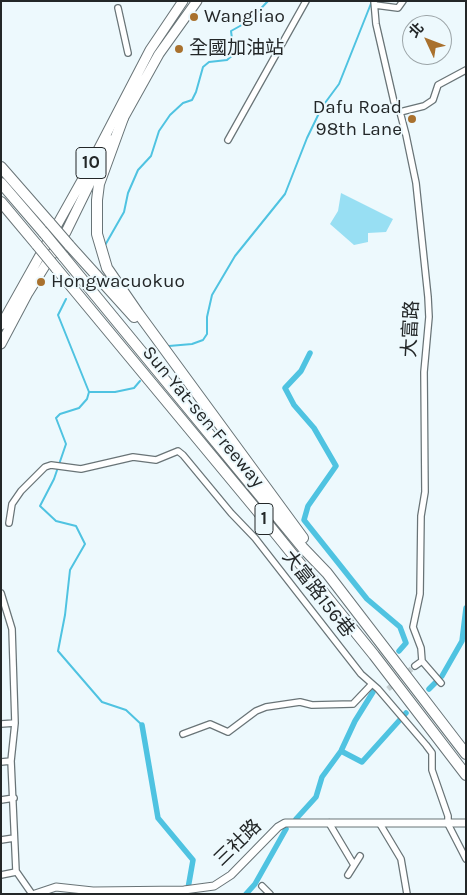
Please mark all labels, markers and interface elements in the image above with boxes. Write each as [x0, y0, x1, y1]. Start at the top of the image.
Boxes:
place label: Wangliao [204, 6, 285, 28]
marker: Wangliao [188, 11, 200, 23]
north arrow [402, 15, 452, 65]
text: 北 [405, 19, 427, 41]
place label: 全國加油站 [189, 38, 284, 60]
marker: 全國加油站 [173, 43, 185, 55]
place label: Dafu Road 98th Lane [313, 97, 402, 141]
marker: Dafu Road 98th Lane [406, 113, 418, 125]
road number: 10 [76, 148, 106, 178]
place label: Hongwacuokuo [51, 271, 185, 293]
marker: Hongwacuokuo [35, 276, 47, 288]
street label: 大富路 [398, 300, 424, 358]
street label: Sun Yat-sen Freeway [137, 342, 269, 492]
road number: 1 [255, 504, 273, 534]
street label: 大富路156巷 [277, 546, 359, 642]
street label: 三社路 [210, 815, 266, 871]

